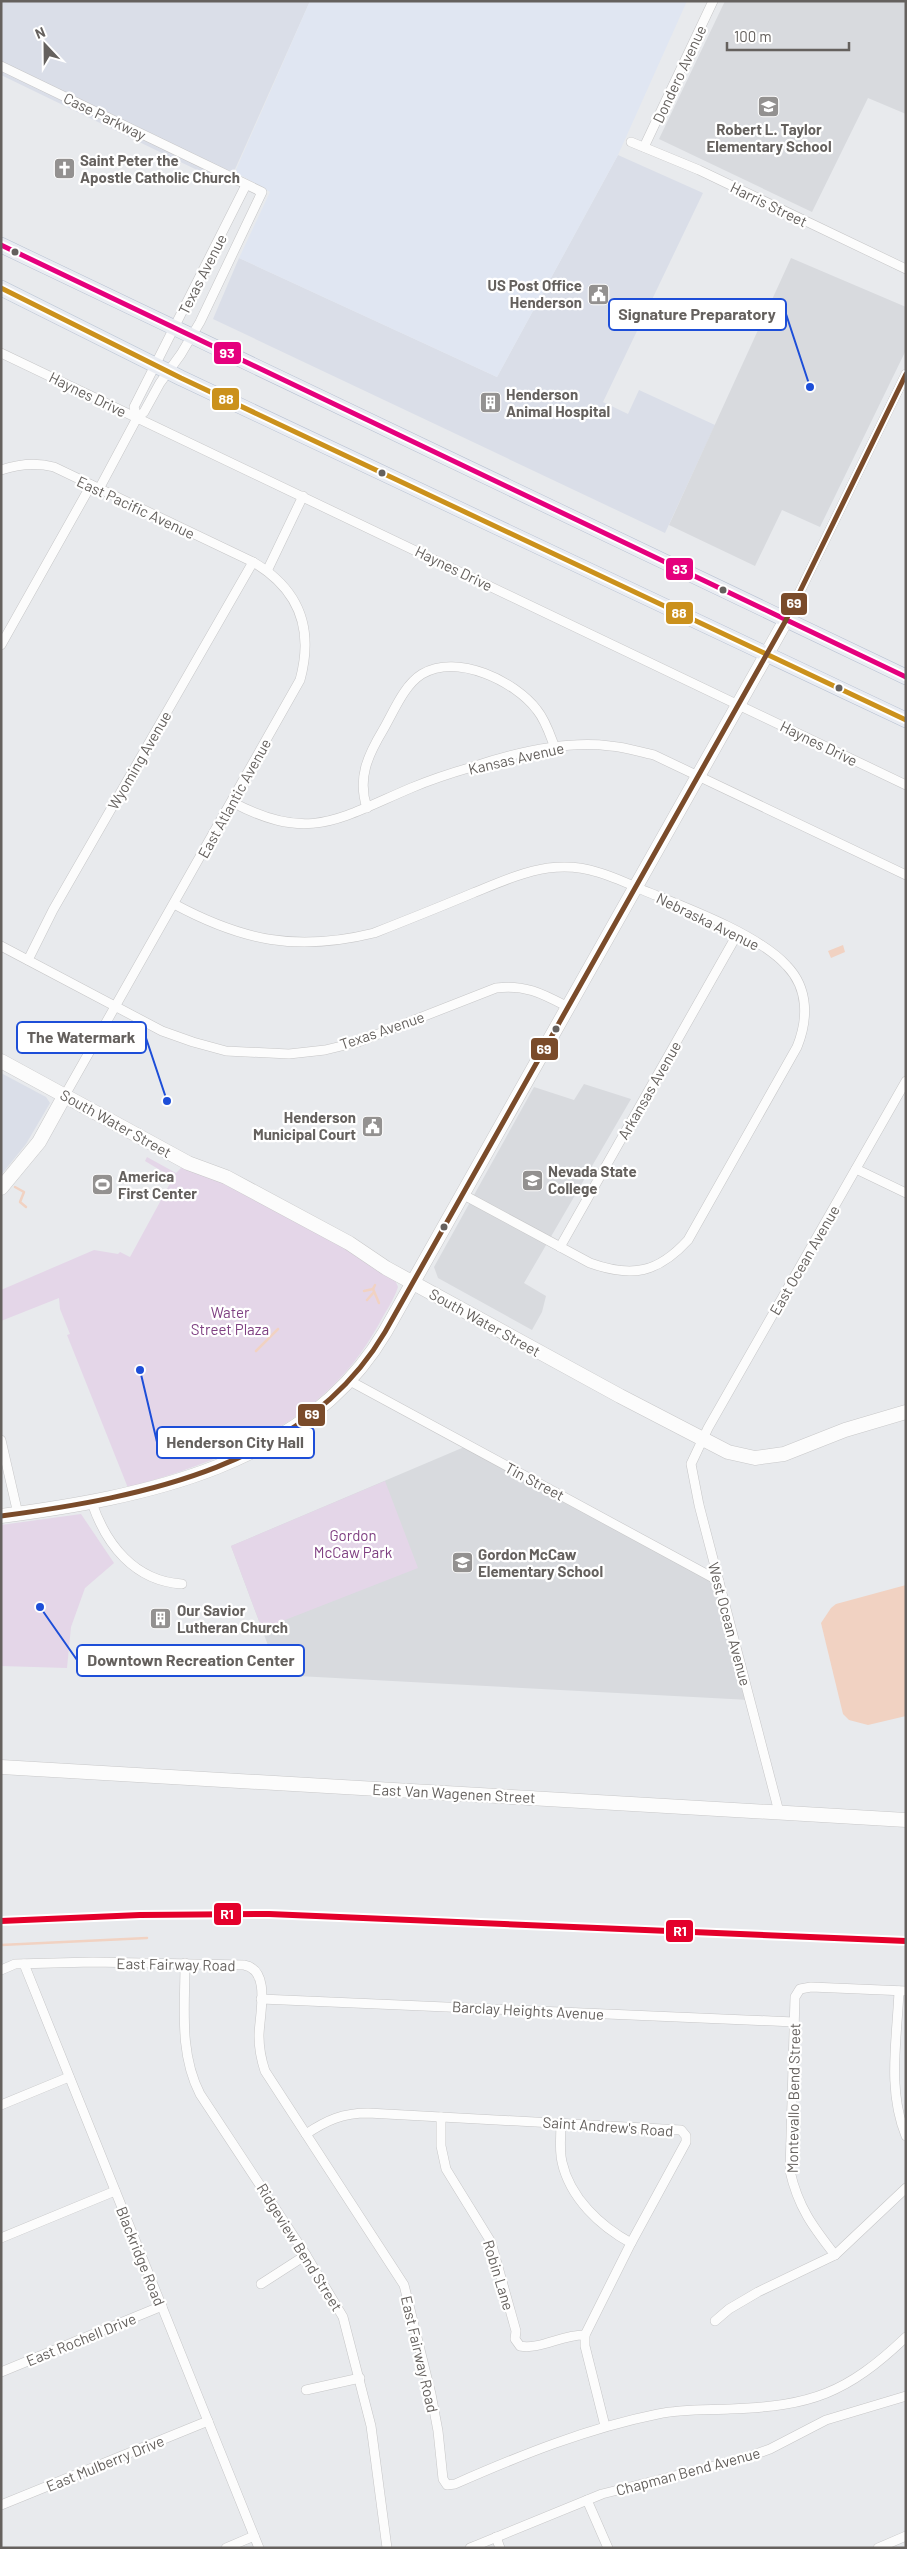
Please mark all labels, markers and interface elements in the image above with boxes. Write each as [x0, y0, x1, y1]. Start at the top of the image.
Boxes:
north arrow [20, 20, 70, 70]
scale bar [727, 20, 850, 52]
street label: Dondero Avenue [648, 22, 710, 126]
text: N [32, 23, 47, 42]
text: 100 m [734, 27, 772, 45]
street label: Case Parkway [61, 88, 149, 144]
school or university icon: Robert L. Taylor Elementary School [757, 94, 781, 118]
place label: Robert L. Taylor Elementary School [706, 120, 832, 155]
place label: Saint Peter the Apostle Catholic Church [80, 151, 240, 186]
church icon: Saint Peter the Apostle Catholic Church [52, 157, 76, 181]
street label: Harris Street [728, 178, 810, 230]
street label: Texas Avenue [174, 231, 230, 317]
unlabelled marker [10, 247, 20, 257]
place label: US Post Office Henderson [487, 276, 582, 311]
public building icon: US Post Office Henderson [586, 282, 610, 306]
callout: Signature Preparatory [609, 299, 786, 330]
text: Signature Preparatory [618, 304, 776, 323]
line badge: 93 [213, 341, 242, 365]
text: 93 [220, 344, 235, 361]
street label: Haynes Drive [46, 368, 130, 420]
place label: Henderson Animal Hospital [506, 385, 610, 420]
line badge: 88 [211, 387, 240, 411]
text: 88 [218, 390, 234, 407]
building icon: Henderson Animal Hospital [478, 391, 502, 415]
unlabelled marker [377, 468, 387, 478]
street label: East Pacific Avenue [74, 472, 198, 542]
street label: Haynes Drive [412, 542, 496, 594]
line badge: 93 [665, 557, 694, 581]
text: 93 [673, 560, 688, 577]
unlabelled marker [718, 585, 728, 595]
line badge: 69 [780, 592, 808, 616]
text: 69 [787, 594, 801, 611]
line badge: 88 [665, 601, 694, 625]
text: 88 [671, 604, 687, 621]
unlabelled marker [834, 683, 844, 693]
street label: Wyoming Avenue [103, 707, 175, 813]
street label: Haynes Drive [777, 717, 861, 769]
street label: East Atlantic Avenue [194, 735, 274, 861]
street label: Kansas Avenue [466, 738, 566, 778]
street label: Nebraska Avenue [654, 888, 762, 954]
street label: Texas Avenue [337, 1007, 427, 1053]
callout: The Watermark [17, 1022, 146, 1053]
unlabelled marker [551, 1024, 561, 1034]
text: The Watermark [27, 1027, 136, 1046]
line badge: 69 [530, 1037, 559, 1061]
street label: Arkansas Avenue [614, 1038, 684, 1142]
text: 69 [537, 1040, 551, 1057]
street label: South Water Street [57, 1085, 175, 1161]
place label: Henderson Municipal Court [253, 1108, 356, 1143]
public building icon: Henderson Municipal Court [360, 1114, 384, 1138]
place label: Nevada State College [548, 1162, 637, 1197]
place label: America First Center [118, 1167, 197, 1202]
school or university icon: Nevada State College [520, 1168, 544, 1192]
sports icon: America First Center [90, 1173, 114, 1197]
street label: East Ocean Avenue [765, 1202, 843, 1318]
unlabelled marker [439, 1222, 449, 1232]
street label: South Water Street [426, 1284, 544, 1360]
park label: Water Street Plaza [191, 1303, 269, 1338]
line badge: 69 [297, 1403, 326, 1427]
text: 69 [305, 1405, 319, 1422]
callout: Henderson City Hall [157, 1427, 314, 1458]
text: Henderson City Hall [166, 1432, 304, 1451]
street label: Tin Street [502, 1458, 568, 1504]
park label: Gordon McCaw Park [314, 1526, 393, 1561]
place label: Gordon McCaw Elementary School [478, 1545, 603, 1580]
school or university icon: Gordon McCaw Elementary School [450, 1551, 474, 1575]
street label: West Ocean Avenue [705, 1560, 755, 1688]
place label: Our Savior Lutheran Church [177, 1601, 288, 1636]
building icon: Our Savior Lutheran Church [149, 1607, 173, 1631]
callout: Downtown Recreation Center [77, 1645, 304, 1676]
text: Downtown Recreation Center [87, 1650, 295, 1669]
street label: East Van Wagenen Street [372, 1780, 536, 1806]
line badge: R1 [213, 1902, 242, 1926]
text: R1 [220, 1905, 234, 1922]
line badge: R1 [665, 1919, 694, 1943]
text: R1 [673, 1922, 687, 1939]
street label: East Fairway Road [116, 1954, 236, 1974]
street label: Barclay Heights Avenue [452, 1997, 604, 2023]
street label: Montevallo Bend Street [783, 2023, 803, 2173]
street label: Saint Andrew's Road [542, 2112, 674, 2140]
street label: Ridgeview Bend Street [253, 2180, 347, 2314]
street label: Blackridge Road [113, 2204, 169, 2308]
street label: Robin Lane [480, 2238, 518, 2312]
street label: East Fairway Road [398, 2294, 442, 2414]
street label: East Rochell Drive [23, 2309, 139, 2369]
street label: East Mulberry Drive [43, 2431, 167, 2495]
street label: Chapman Bend Avenue [614, 2443, 762, 2499]

